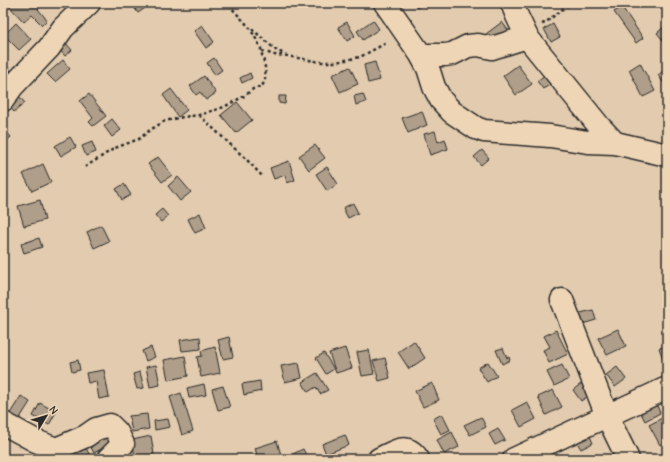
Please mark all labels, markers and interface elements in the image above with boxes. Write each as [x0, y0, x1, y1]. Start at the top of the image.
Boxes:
north arrow [26, 396, 66, 436]
text: N [46, 403, 61, 417]

